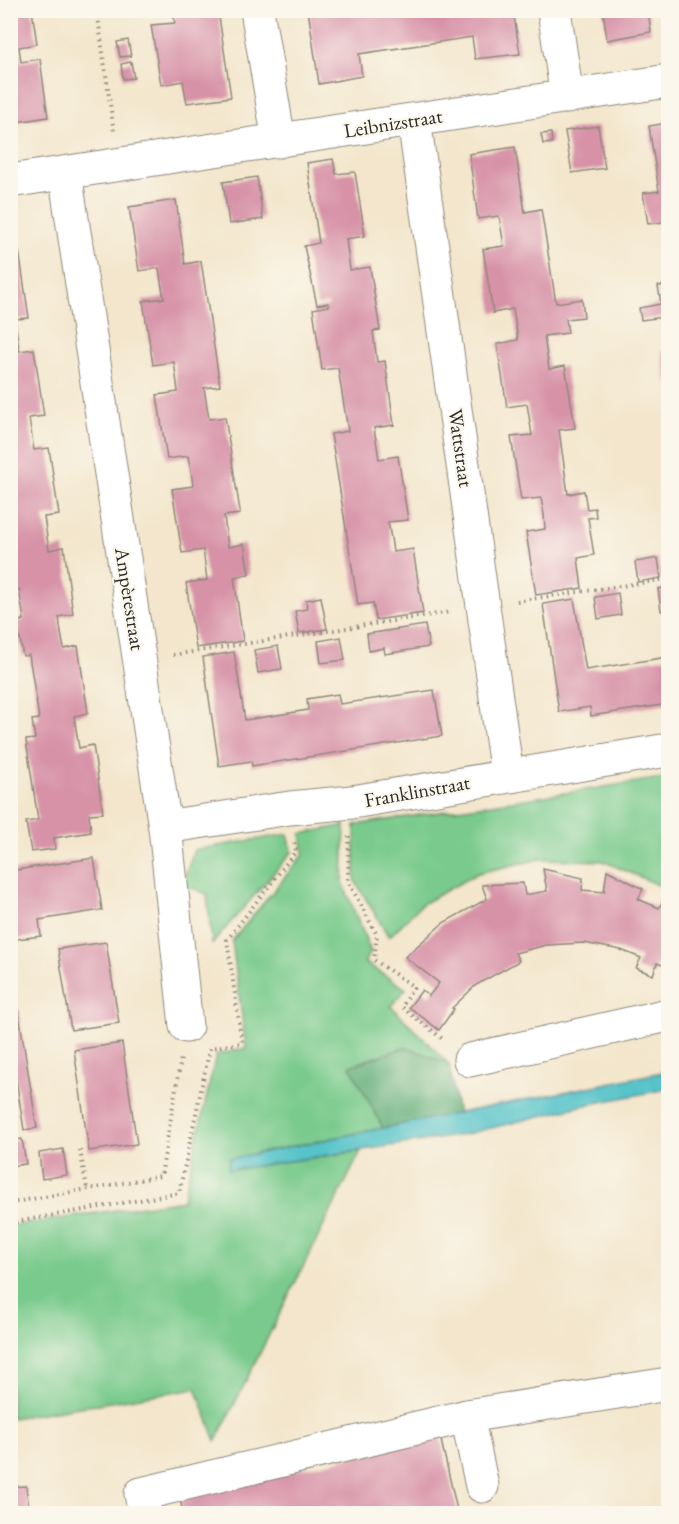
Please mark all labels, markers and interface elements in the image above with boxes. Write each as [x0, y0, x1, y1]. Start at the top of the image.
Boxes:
street label: Leibnizstraat [342, 102, 445, 144]
street label: Wattstraat [443, 407, 479, 489]
street label: Ampèrestraat [109, 545, 151, 653]
street label: Franklinstraat [362, 769, 473, 813]

